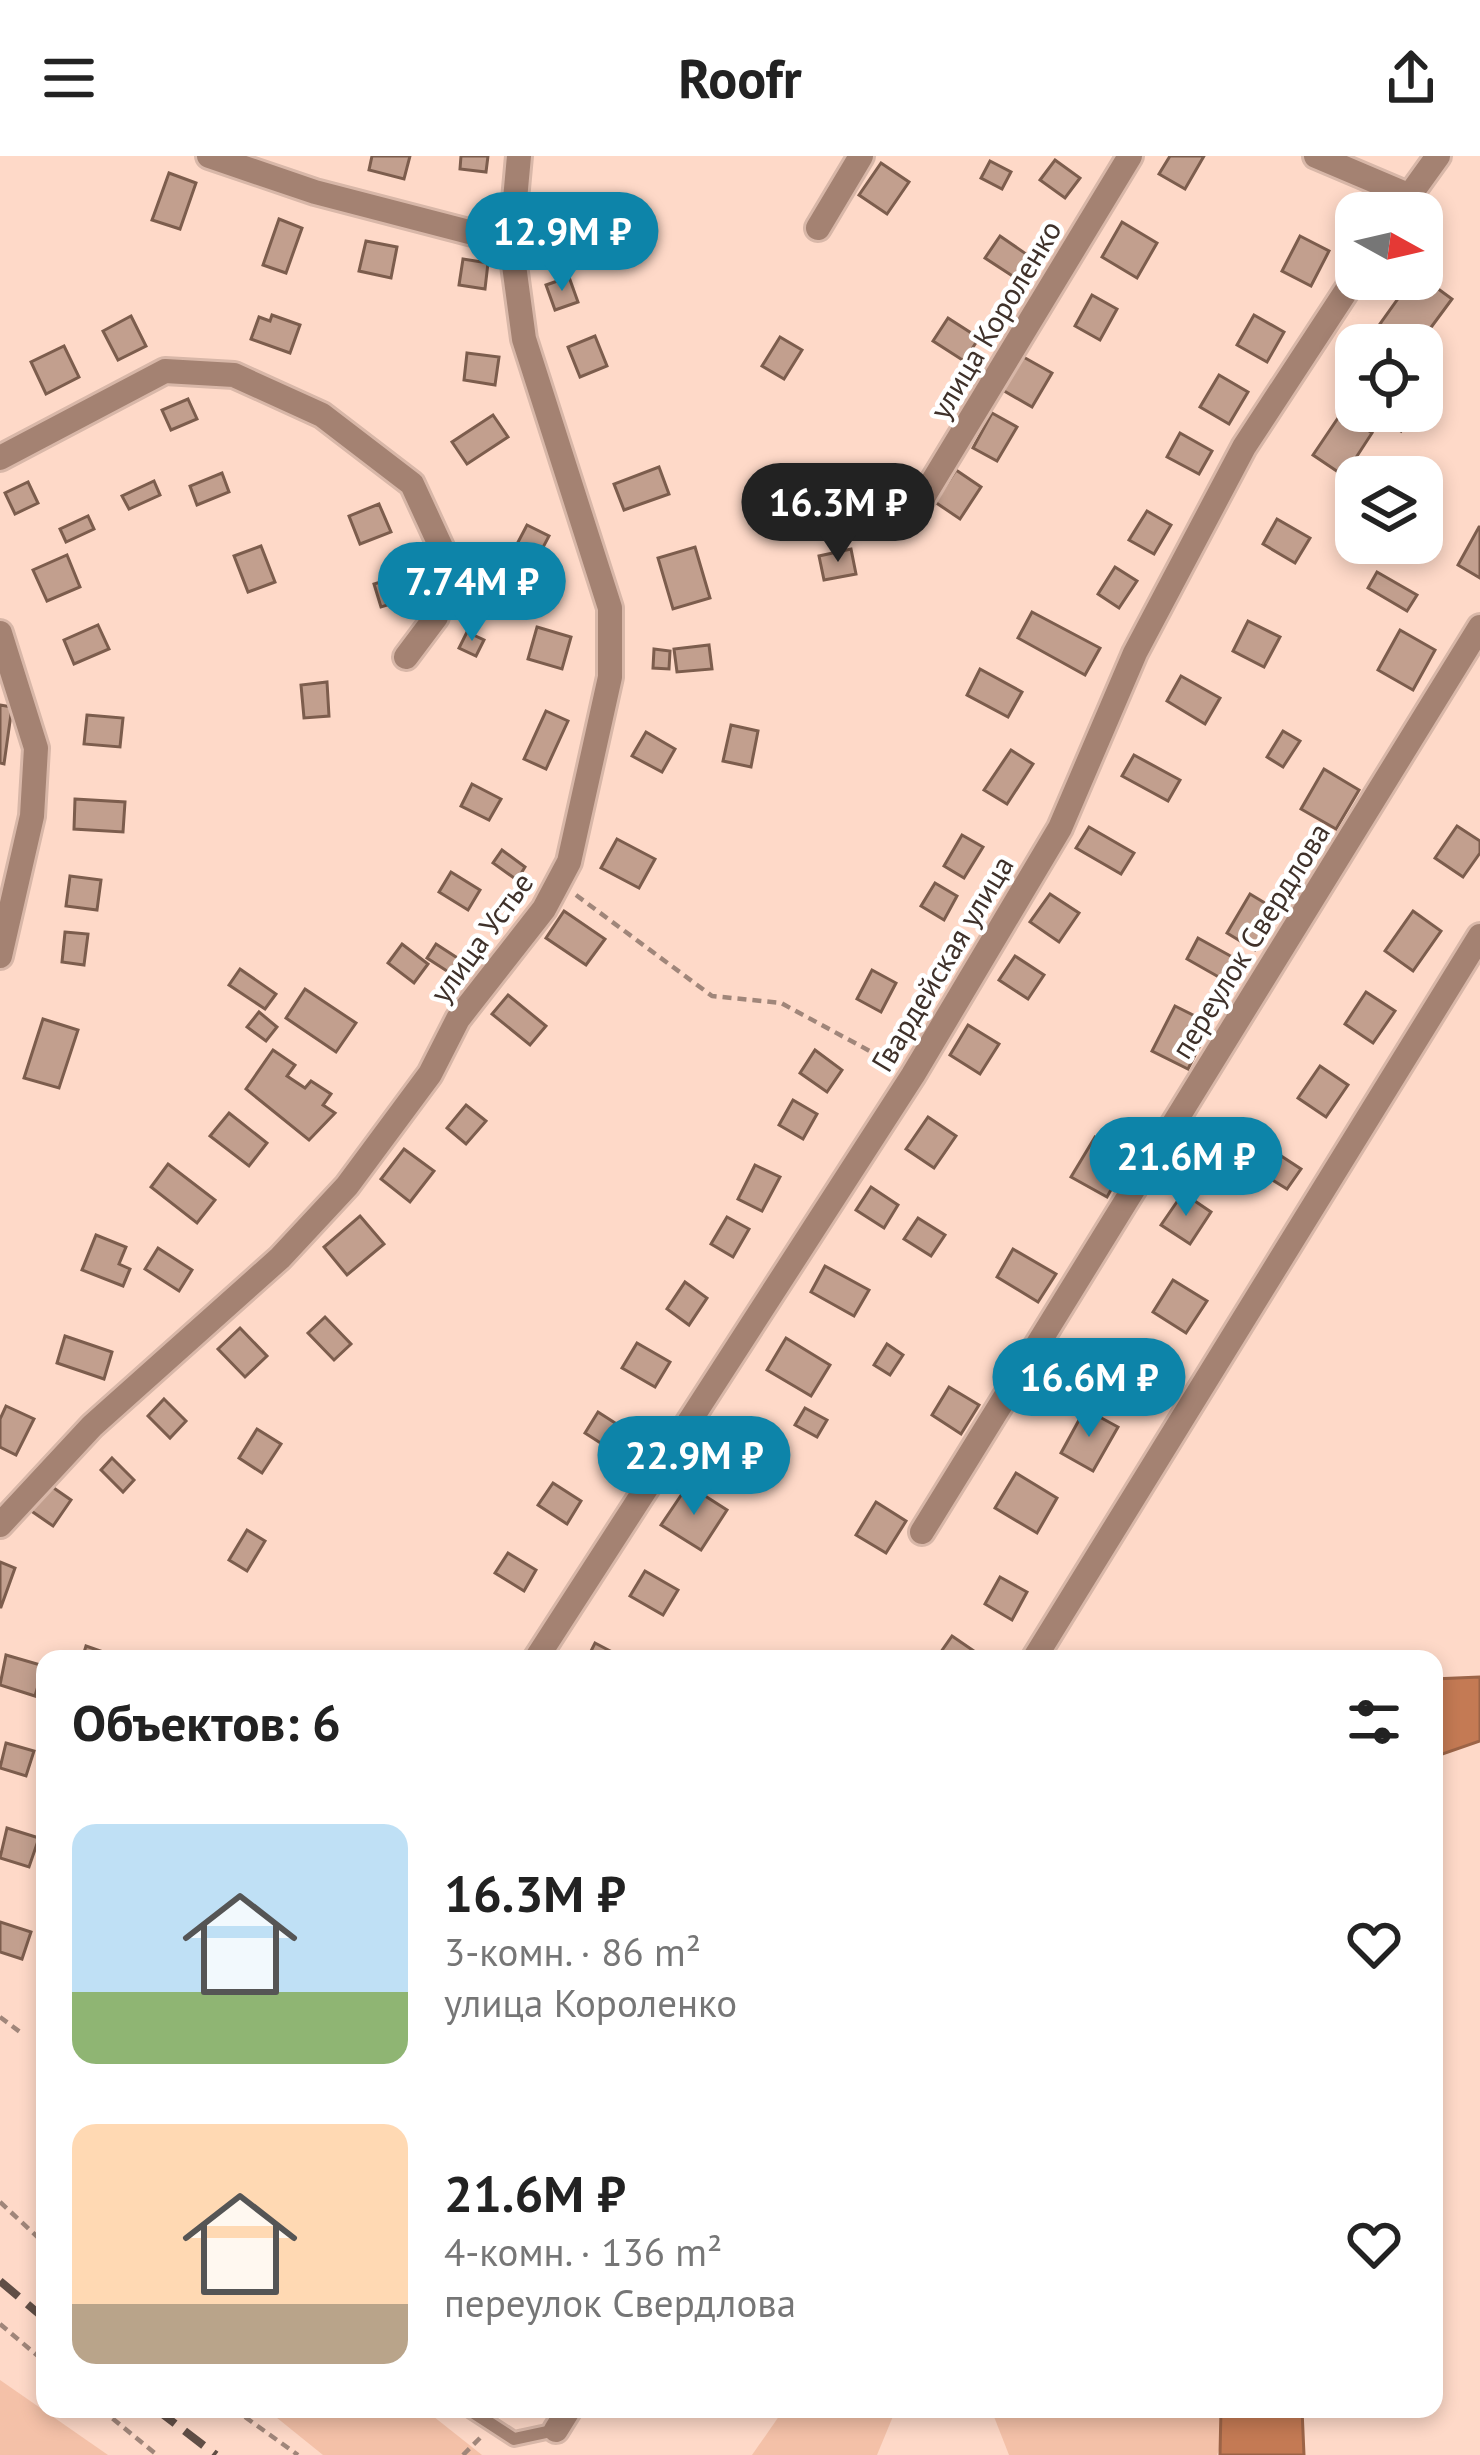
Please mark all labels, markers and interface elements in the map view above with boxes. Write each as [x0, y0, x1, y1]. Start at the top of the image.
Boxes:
text: Roofr [678, 43, 802, 113]
icon: menu [36, 45, 102, 111]
icon: share [1378, 45, 1444, 111]
pin: 12.9M ₽ [451, 192, 673, 294]
north arrow [1335, 192, 1443, 300]
map controls [1335, 192, 1443, 564]
text: 12.9M ₽ [492, 205, 632, 256]
street label: улица Короленко [920, 213, 1070, 426]
button: locate [1335, 324, 1443, 432]
button: layers [1335, 456, 1443, 564]
pin: 16.3M ₽ [727, 463, 949, 565]
text: 16.3M ₽ [768, 476, 908, 527]
pin: 7.74M ₽ [361, 542, 583, 644]
text: 7.74M ₽ [405, 555, 539, 606]
street label: переулок Свердлова [1161, 815, 1338, 1065]
street label: Гвардейская улица [862, 848, 1022, 1078]
street label: улица Устье [420, 864, 541, 1010]
pin: 21.6M ₽ [1075, 1117, 1297, 1219]
text: 21.6M ₽ [1116, 1130, 1256, 1181]
pin: 16.6M ₽ [978, 1338, 1200, 1440]
text: 16.6M ₽ [1019, 1351, 1159, 1402]
pin: 22.9M ₽ [583, 1416, 805, 1518]
text: 22.9M ₽ [624, 1429, 764, 1480]
text: Объектов: 6 [72, 1689, 341, 1755]
icon: filters [1341, 1689, 1407, 1755]
text: 16.3M ₽ [444, 1860, 626, 1926]
icon: home [168, 1872, 312, 2016]
icon: heart [1341, 1911, 1407, 1977]
text: 3-комн. · 86 m² [444, 1926, 701, 1977]
text: улица Короленко [444, 1977, 737, 2028]
text: 21.6M ₽ [444, 2160, 626, 2226]
icon: home [168, 2172, 312, 2316]
icon: heart [1341, 2211, 1407, 2277]
text: 4-комн. · 136 m² [444, 2226, 722, 2277]
text: переулок Свердлова [444, 2277, 796, 2328]

